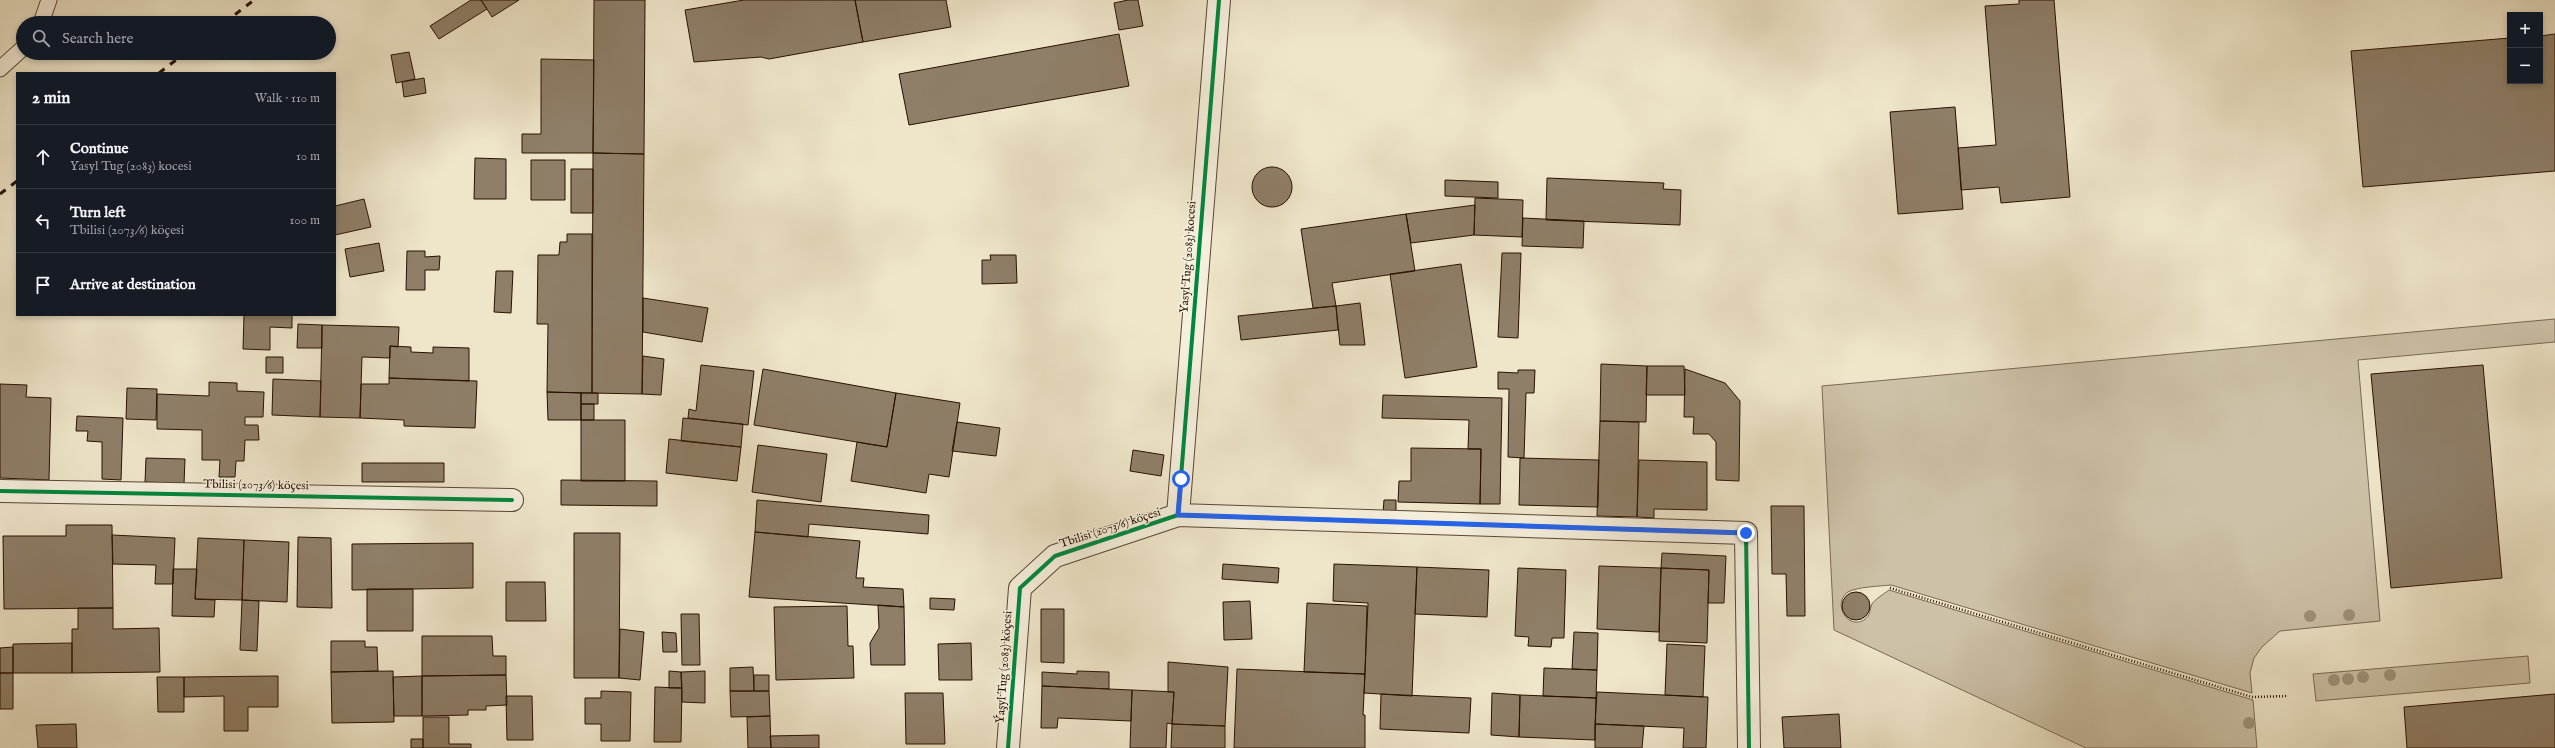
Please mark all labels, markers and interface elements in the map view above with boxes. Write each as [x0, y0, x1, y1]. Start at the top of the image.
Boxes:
map controls [2507, 12, 2543, 84]
button: + [2507, 12, 2543, 48]
search box [16, 16, 336, 60]
icon: search [30, 27, 52, 49]
text: Search here [62, 29, 133, 48]
button: − [2507, 48, 2543, 84]
text: 2 min [32, 88, 70, 109]
text: Walk · 110 m [255, 90, 320, 107]
text: Continue [70, 139, 128, 158]
icon: ahead [32, 146, 54, 168]
text: 10 m [296, 148, 320, 165]
text: Yasyl Tug (2083) kocesi [70, 158, 192, 175]
street label: Yasyl Tug (2083) kocesi [1177, 200, 1199, 314]
text: Turn left [70, 203, 126, 222]
icon: left [32, 210, 54, 232]
text: 100 m [290, 212, 320, 229]
text: Tbilisi (2073/6) köçesi [70, 222, 184, 239]
icon: arrive [32, 274, 54, 296]
text: Arrive at destination [70, 275, 196, 294]
route start [1172, 470, 1190, 488]
street label: Tbilisi (2073/6) köçesi [203, 477, 309, 493]
street label: Tbilisi (2073/6) köçesi [1058, 505, 1162, 551]
route end [1737, 524, 1755, 542]
street label: Ýaşyl Tug (2083) köçesi [992, 610, 1015, 724]

